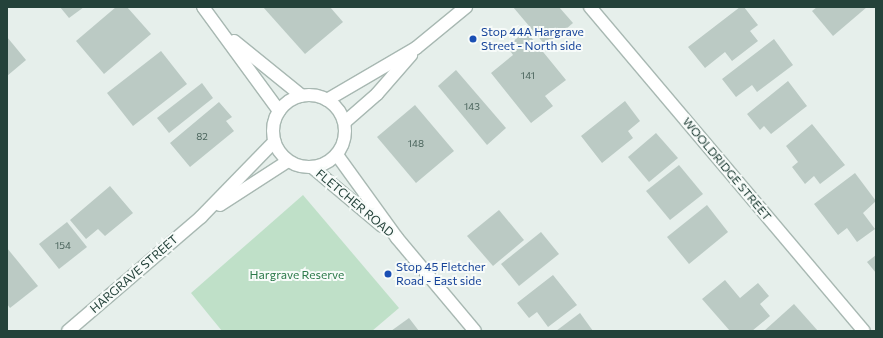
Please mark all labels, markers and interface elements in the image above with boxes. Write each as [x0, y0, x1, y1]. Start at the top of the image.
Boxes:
place label: Stop 44A Hargrave Street - North side [481, 25, 584, 53]
marker: Stop 44A Hargrave Street - North side [468, 34, 478, 44]
house number: 141 [521, 70, 535, 82]
house number: 143 [464, 101, 480, 113]
street label: WOOLDRIDGE STREET [680, 114, 774, 224]
house number: 82 [196, 131, 208, 143]
house number: 148 [408, 138, 424, 150]
street label: FLETCHER ROAD [313, 166, 397, 240]
street label: HARGRAVE STREET [87, 232, 181, 316]
house number: 154 [55, 240, 71, 252]
place label: Stop 45 Fletcher Road - East side [396, 260, 486, 288]
park label: Hargrave Reserve [250, 268, 344, 282]
marker: Stop 45 Fletcher Road - East side [383, 269, 393, 279]

